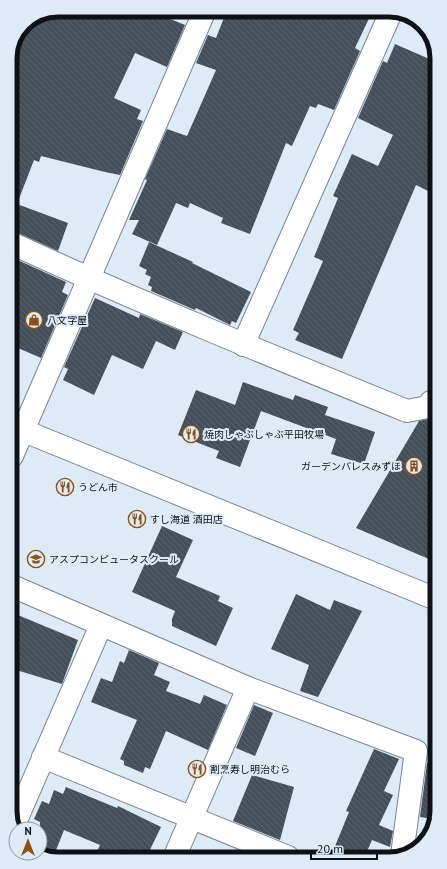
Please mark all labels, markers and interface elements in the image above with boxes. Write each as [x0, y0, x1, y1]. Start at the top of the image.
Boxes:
shop icon: 八文字屋 [24, 310, 44, 330]
place label: 八文字屋 [47, 314, 87, 327]
restaurant icon: 焼肉しゃぶしゃぶ平田牧場 [181, 424, 201, 444]
place label: 焼肉しゃぶしゃぶ平田牧場 [204, 428, 324, 441]
building icon: ガーデンパレスみずほ [404, 456, 424, 476]
place label: ガーデンパレスみずほ [301, 460, 401, 473]
restaurant icon: うどん市 [55, 477, 75, 497]
place label: うどん市 [78, 481, 118, 494]
restaurant icon: すし海道 酒田店 [127, 509, 147, 529]
place label: すし海道 酒田店 [150, 513, 223, 526]
school or university icon: アスプコンピュータスクール [26, 549, 46, 569]
place label: アスプコンピュータスクール [49, 553, 179, 566]
restaurant icon: 割烹寿し明治むら [187, 759, 207, 779]
place label: 割烹寿し明治むら [210, 763, 290, 776]
north arrow [8, 821, 48, 861]
text: N [24, 824, 32, 838]
scale bar [311, 835, 377, 861]
text: 20 m [317, 841, 343, 856]

